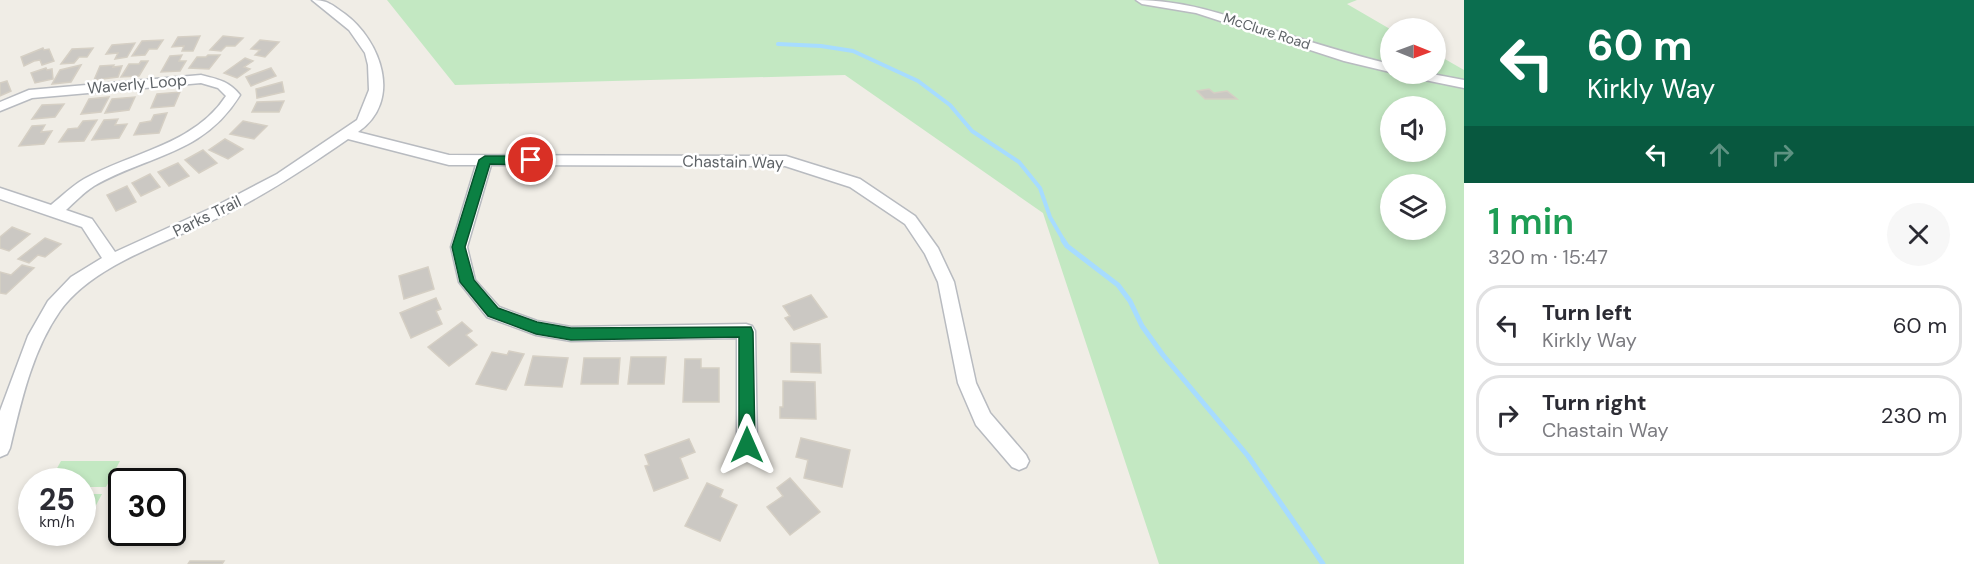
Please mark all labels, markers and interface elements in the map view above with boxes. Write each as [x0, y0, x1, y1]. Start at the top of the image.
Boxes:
street label: McClure Road [1221, 9, 1313, 53]
north arrow [1380, 18, 1446, 84]
map controls [1380, 18, 1446, 240]
text: 60 m [1587, 18, 1693, 73]
icon: left [1488, 24, 1566, 102]
street label: Waverly Loop [86, 69, 188, 99]
text: Kirkly Way [1587, 71, 1715, 106]
button: sound [1380, 96, 1446, 162]
pin [505, 134, 556, 185]
icon: left [1640, 138, 1673, 171]
icon: ahead [1703, 138, 1736, 171]
icon: right [1766, 138, 1799, 171]
icon: arrive [514, 143, 547, 176]
street label: Chastain Way [682, 151, 784, 173]
button: layers [1380, 174, 1446, 240]
street label: Parks Trail [169, 190, 245, 242]
text: 1 min [1488, 198, 1574, 245]
button: close [1887, 203, 1950, 266]
text: 320 m · 15:47 [1488, 244, 1608, 270]
text: Turn left [1542, 298, 1632, 327]
icon: left [1491, 309, 1524, 342]
text: 60 m [1893, 311, 1947, 340]
text: Kirkly Way [1542, 327, 1637, 353]
text: Turn right [1542, 388, 1647, 417]
icon: right [1491, 399, 1524, 432]
text: 230 m [1881, 401, 1947, 430]
position arrow [715, 413, 779, 477]
text: Chastain Way [1542, 417, 1669, 443]
speed limit sign: 30 [108, 468, 186, 546]
text: 25 [39, 480, 75, 519]
text: km/h [39, 512, 75, 532]

